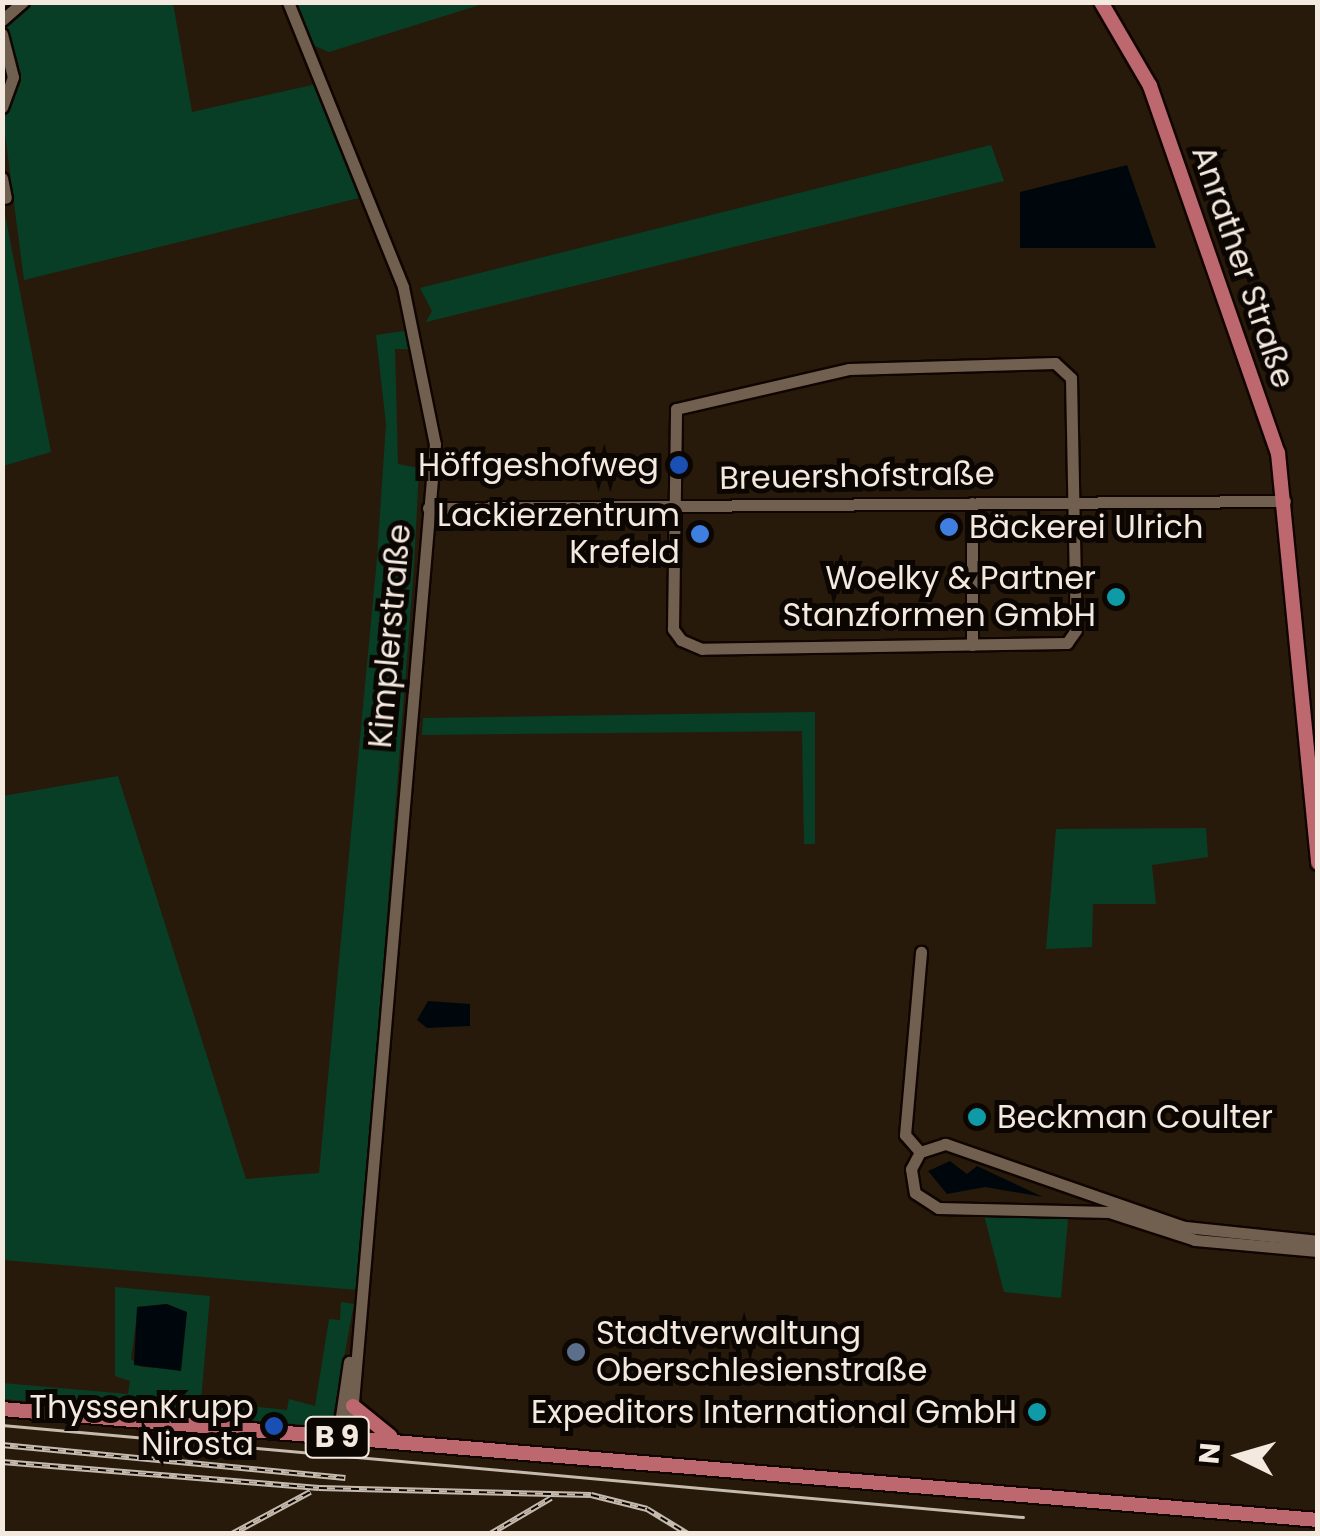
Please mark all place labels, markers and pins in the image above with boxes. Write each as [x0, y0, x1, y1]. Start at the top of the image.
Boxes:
place label: Höffgeshofweg [418, 446, 659, 484]
marker: Höffgeshofweg [668, 454, 690, 476]
place label: Lackierzentrum Krefeld [437, 497, 680, 572]
place label: Bäckerei Ulrich [969, 508, 1203, 546]
marker: Bäckerei Ulrich [938, 516, 960, 538]
marker: Lackierzentrum Krefeld [689, 523, 711, 545]
place label: Woelky & Partner Stanzformen GmbH [782, 560, 1096, 635]
marker: Woelky & Partner Stanzformen GmbH [1105, 586, 1127, 608]
place label: Beckman Coulter [997, 1098, 1273, 1136]
marker: Beckman Coulter [966, 1106, 988, 1128]
place label: Stadtverwaltung Oberschlesienstraße [596, 1315, 927, 1390]
marker: Stadtverwaltung Oberschlesienstraße [565, 1341, 587, 1363]
place label: ThyssenKrupp Nirosta [30, 1389, 254, 1464]
place label: Expeditors International GmbH [531, 1393, 1017, 1431]
marker: Expeditors International GmbH [1026, 1401, 1048, 1423]
marker: ThyssenKrupp Nirosta [263, 1415, 285, 1437]

